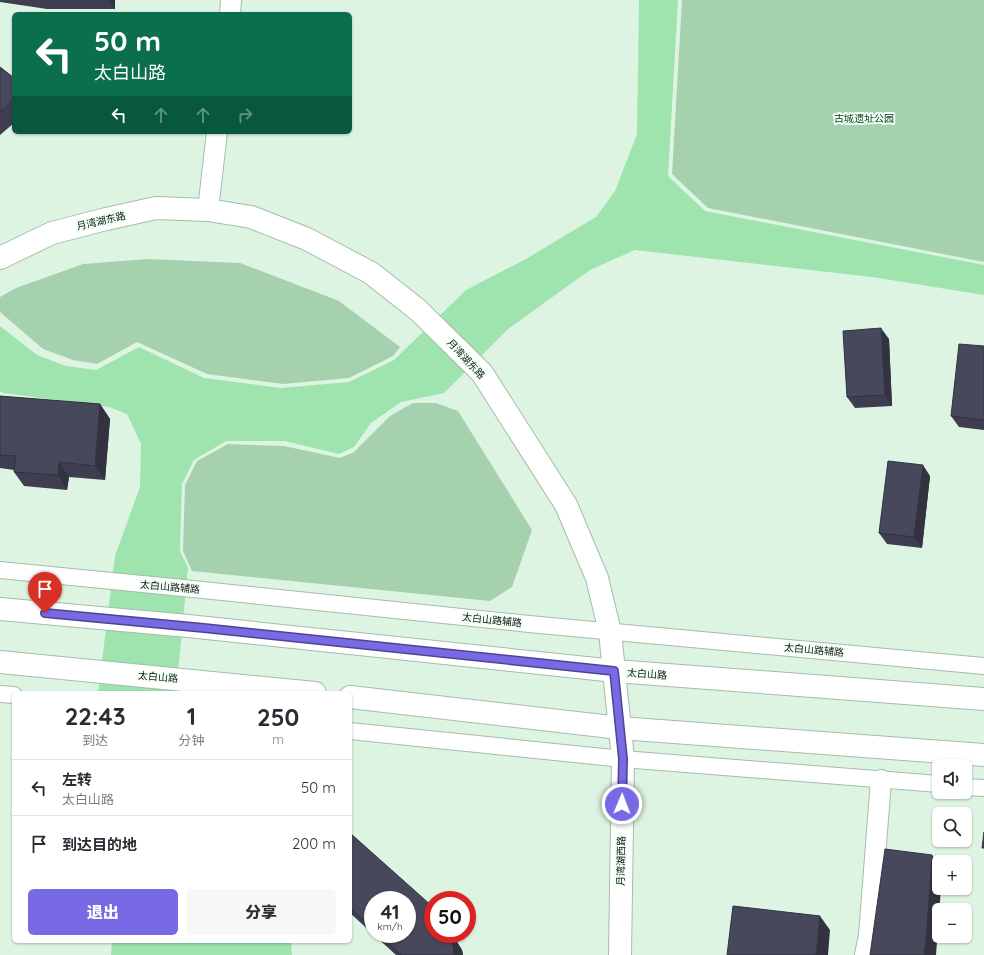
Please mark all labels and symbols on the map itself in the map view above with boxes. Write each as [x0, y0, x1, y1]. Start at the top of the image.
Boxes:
park label: 古城遗址公园 [834, 112, 894, 125]
street label: 月湾湖东路 [75, 209, 127, 233]
street label: 月湾湖东路 [444, 336, 488, 382]
pin [28, 572, 62, 613]
street label: 太白山路辅路 [140, 578, 200, 596]
street label: 太白山路辅路 [461, 610, 523, 630]
street label: 太白山路辅路 [784, 641, 844, 659]
street label: 太白山路 [627, 666, 667, 682]
street label: 太白山路 [138, 669, 178, 685]
position arrow [601, 783, 643, 825]
street label: 月湾湖西路 [614, 836, 628, 886]
speed limit sign: 50 [424, 891, 476, 943]

